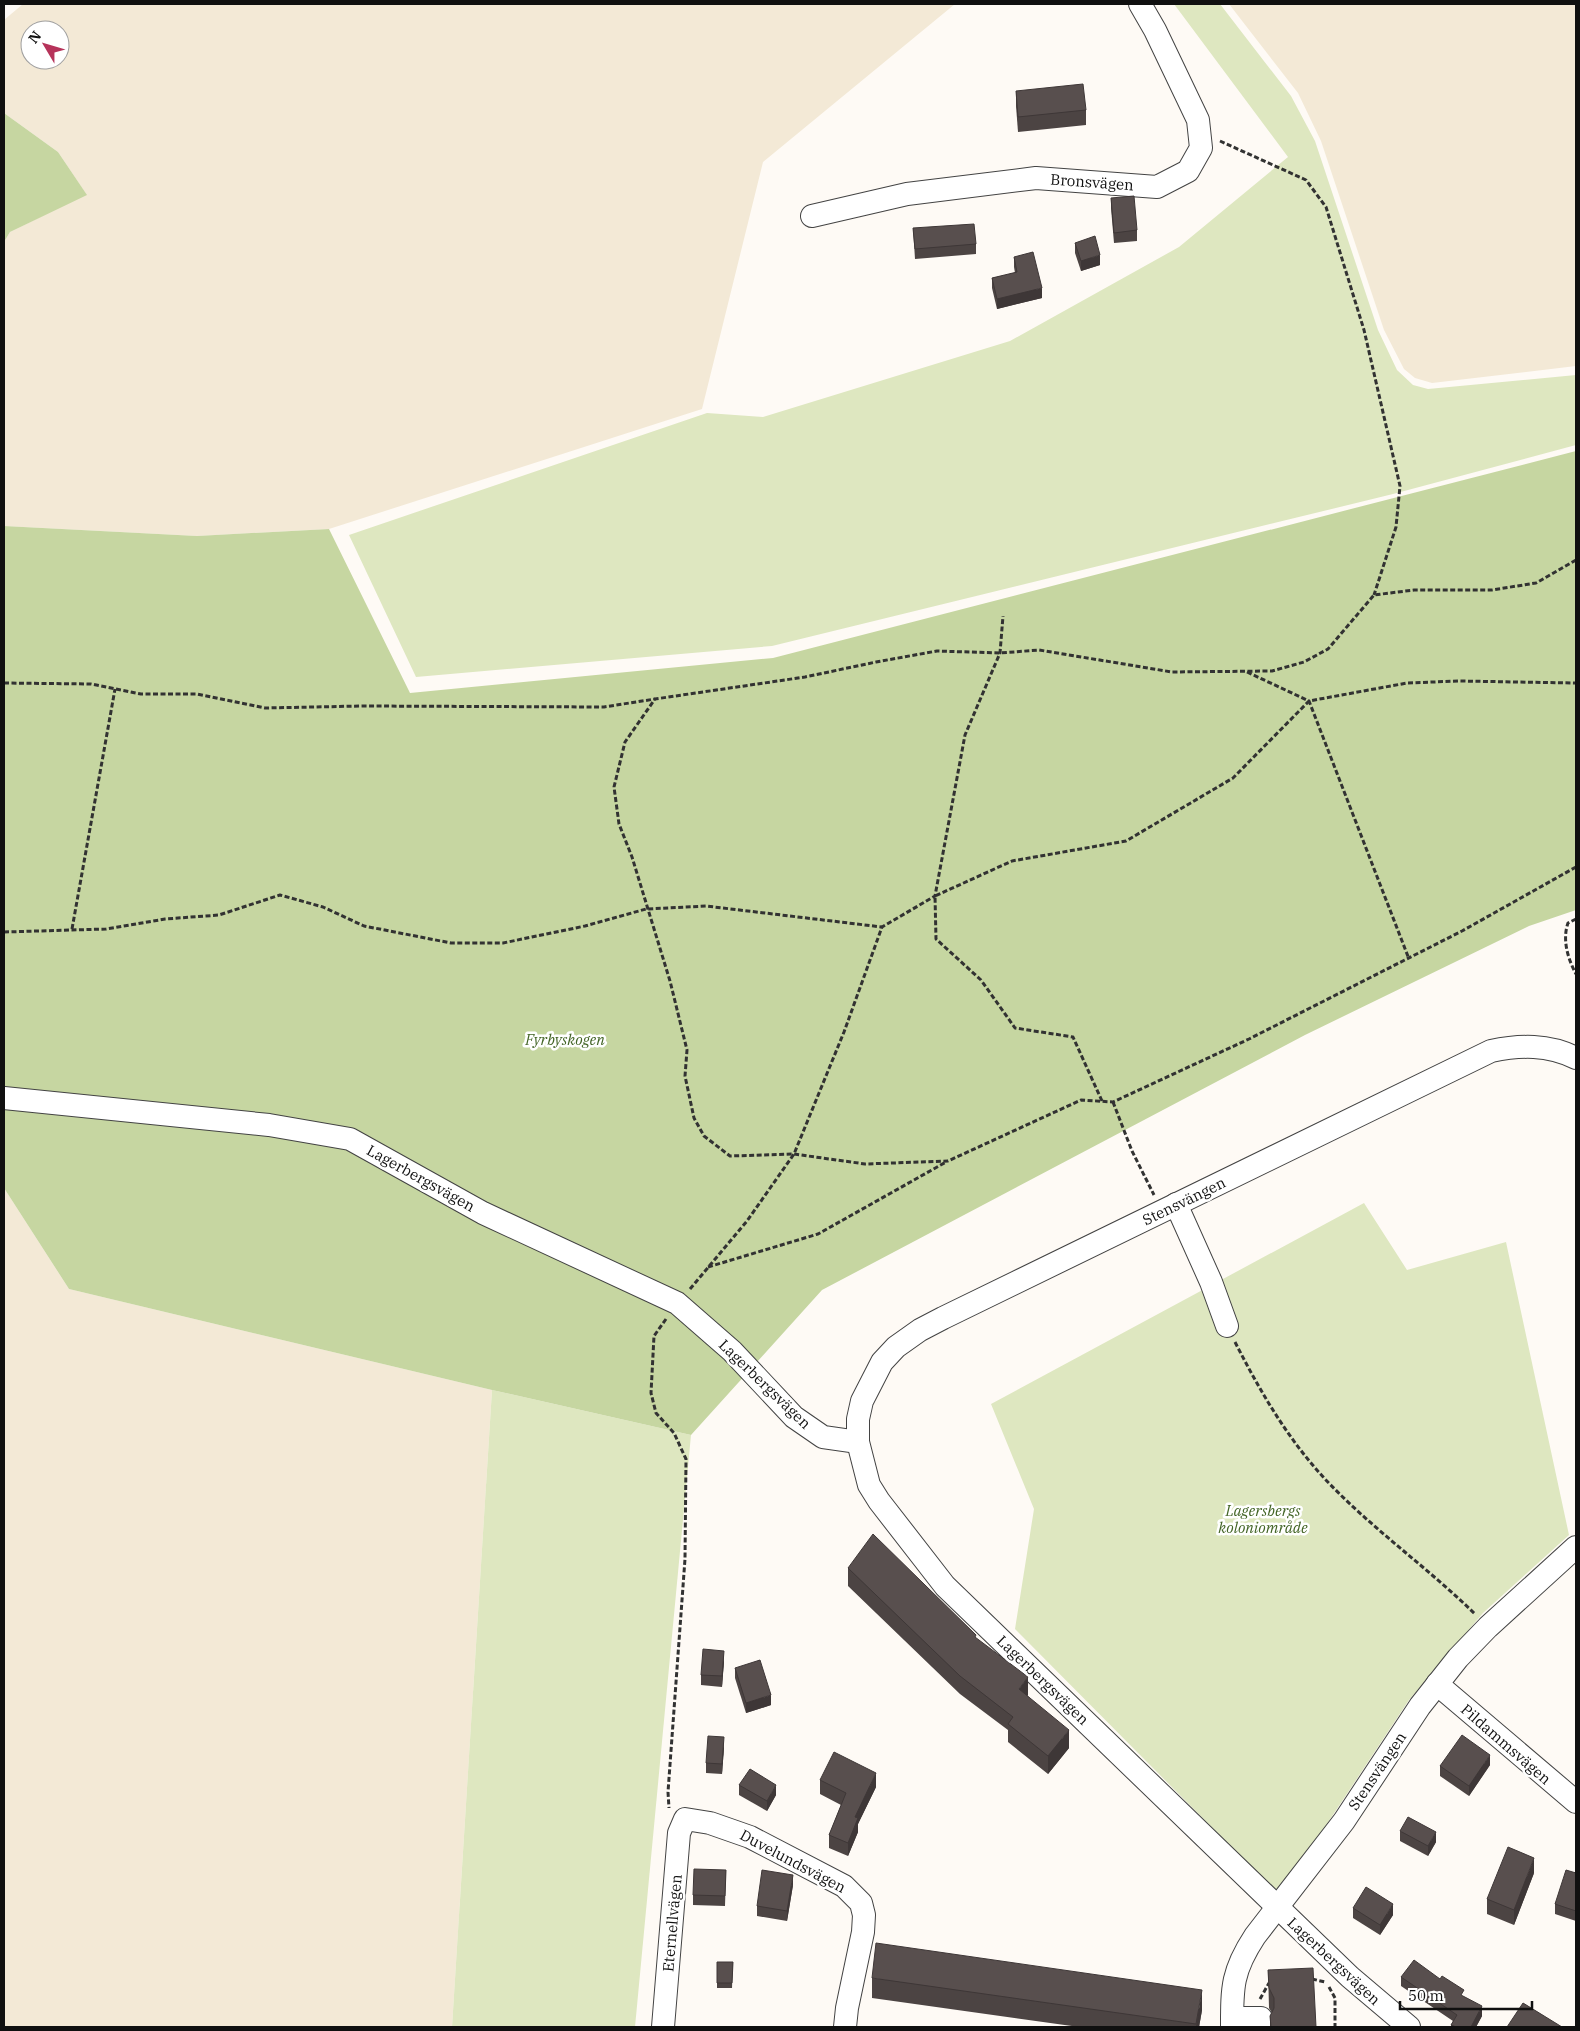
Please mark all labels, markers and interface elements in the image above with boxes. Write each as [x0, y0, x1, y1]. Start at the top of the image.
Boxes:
north arrow [20, 20, 70, 70]
text: N [24, 27, 45, 47]
street label: Bronsvägen [1050, 170, 1135, 194]
park label: Fyrbyskogen [524, 1030, 605, 1049]
street label: Lagerbergsvägen [364, 1140, 479, 1216]
street label: Stensvängen [1139, 1173, 1229, 1229]
street label: Lagerbergsvägen [715, 1335, 815, 1433]
park label: Lagersbergs koloniområde [1218, 1501, 1308, 1537]
street label: Lagerbergsvägen [993, 1631, 1093, 1729]
street label: Pildammsvägen [1457, 1700, 1555, 1789]
street label: Stensvängen [1344, 1728, 1410, 1814]
street label: Duvelundsvägen [737, 1825, 850, 1897]
street label: Eternellvägen [658, 1873, 686, 1973]
street label: Lagerbergsvägen [1283, 1913, 1385, 2009]
scale bar [1400, 1978, 1532, 2010]
text: 50 m [1408, 1986, 1444, 2005]

